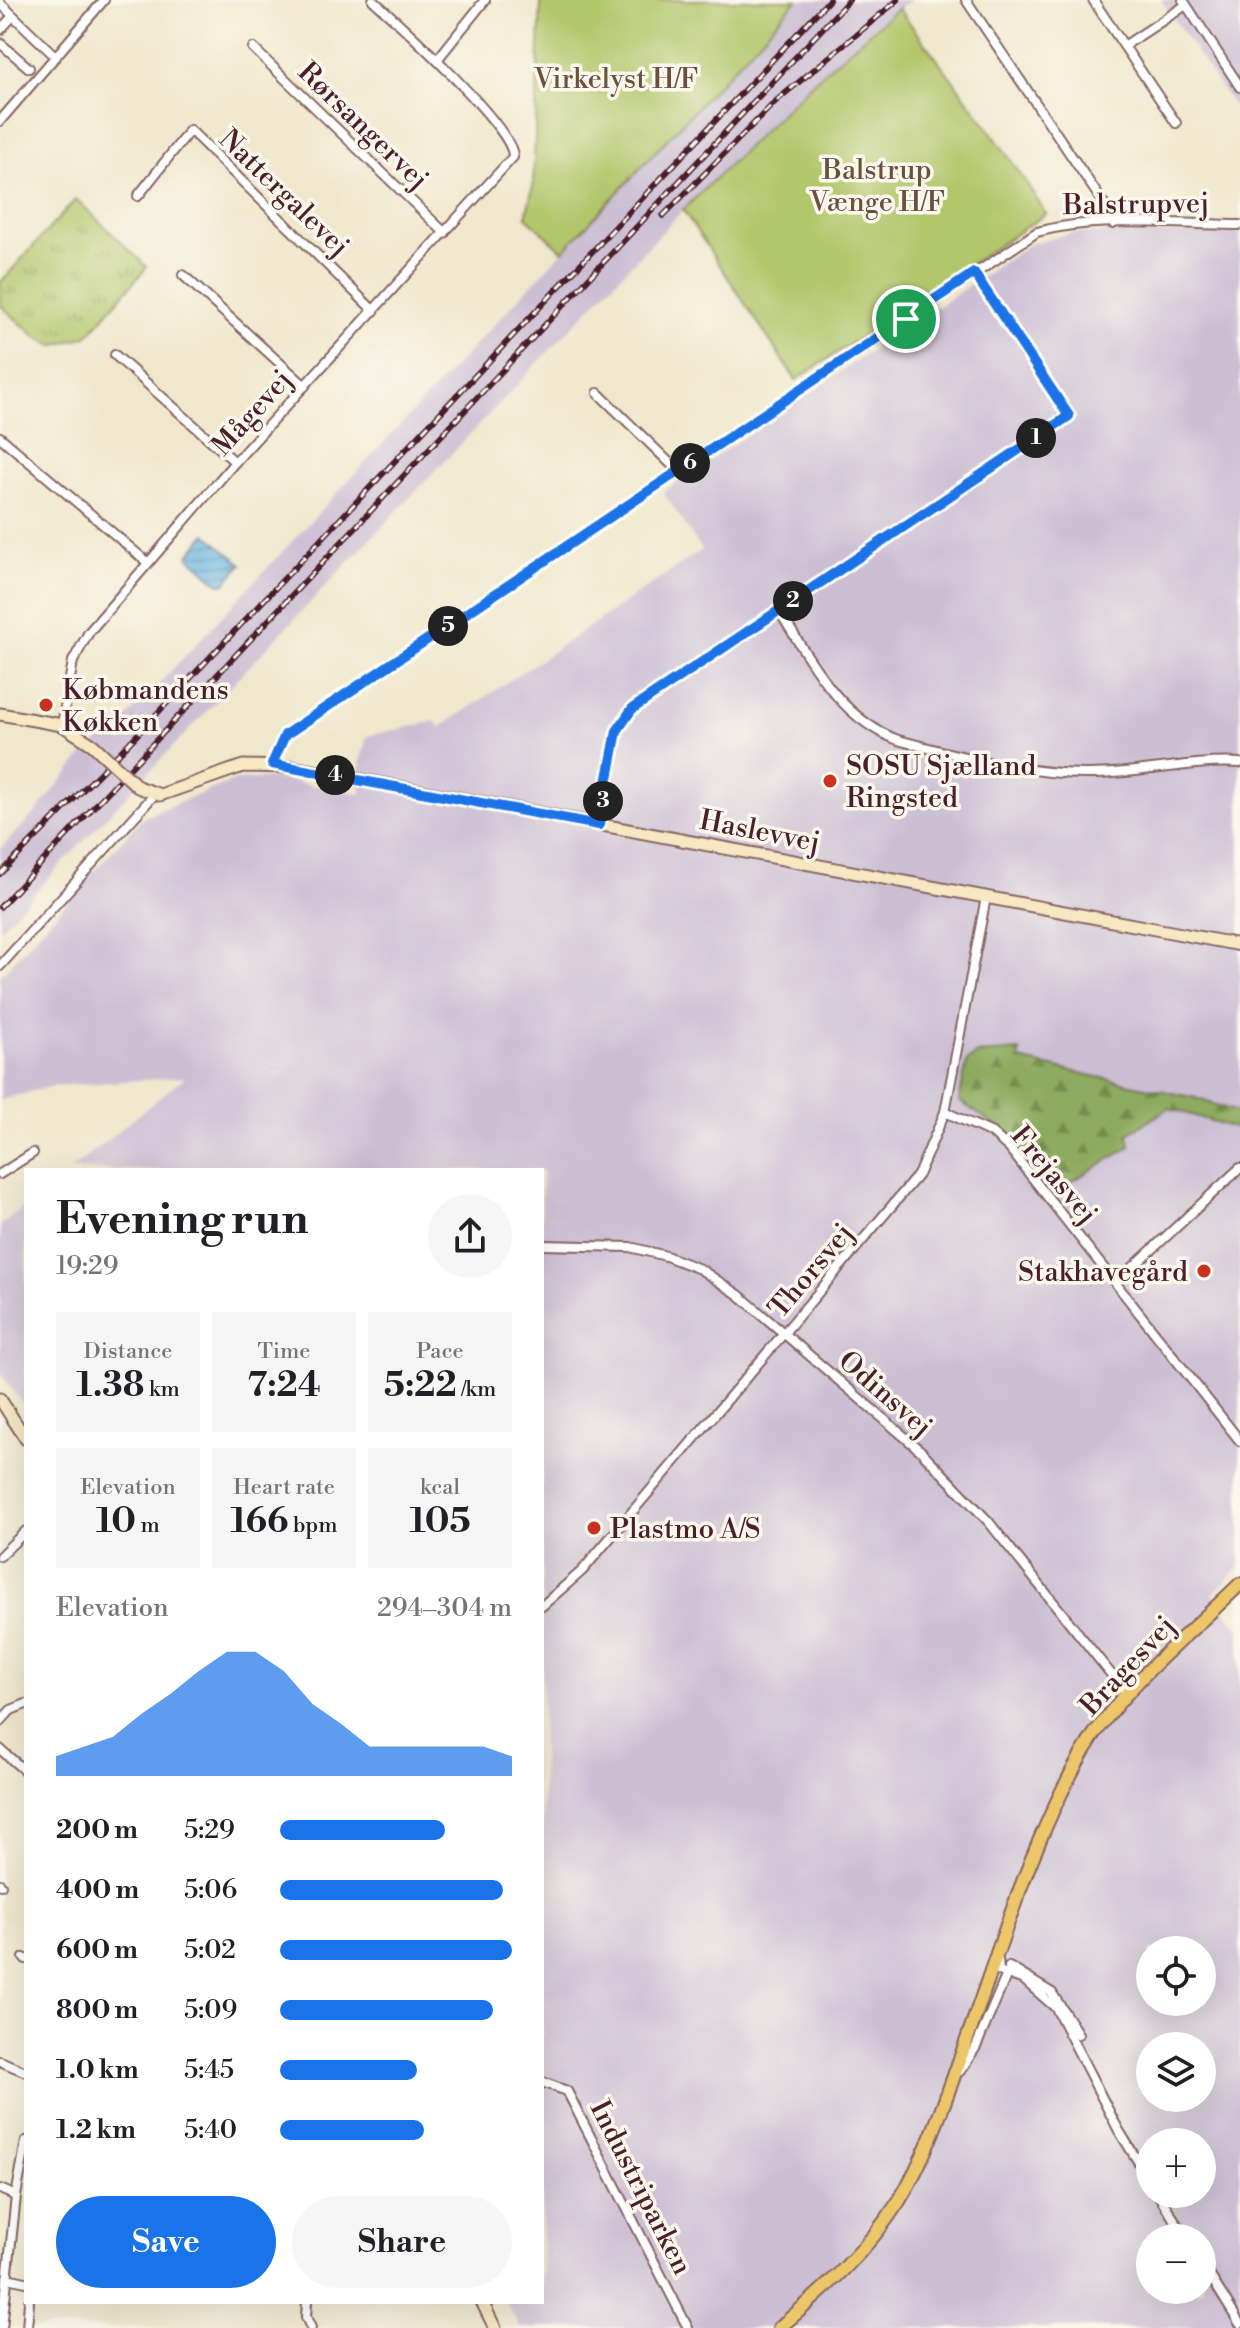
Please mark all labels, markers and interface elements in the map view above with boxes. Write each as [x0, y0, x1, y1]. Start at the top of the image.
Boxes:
street label: Rørsangervej [290, 55, 436, 197]
park label: Virkelyst H/F [533, 62, 698, 97]
street label: Nattergalevej [211, 122, 357, 264]
park label: Balstrup Vænge H/F [808, 153, 945, 220]
street label: Balstrupvej [1062, 186, 1210, 223]
pin [872, 285, 940, 353]
icon: arrive [884, 297, 928, 341]
street label: Mågevej [204, 363, 300, 463]
pin: 1 [1016, 418, 1056, 458]
text: 1 [1031, 424, 1041, 451]
pin: 6 [670, 443, 710, 483]
text: 6 [683, 449, 697, 476]
pin: 2 [773, 581, 813, 621]
text: 2 [786, 587, 800, 614]
pin: 5 [428, 606, 468, 646]
text: 5 [441, 612, 455, 639]
place label: Købmandens Køkken [62, 673, 229, 740]
marker: Købmandens Køkken [37, 696, 55, 714]
place label: SOSU Sjælland Ringsted [846, 749, 1036, 816]
pin: 4 [315, 755, 355, 795]
text: 4 [328, 761, 342, 788]
marker: SOSU Sjælland Ringsted [821, 772, 839, 790]
pin: 3 [583, 781, 623, 821]
text: 3 [596, 787, 610, 814]
street label: Haslevvej [696, 803, 823, 860]
street label: Frejasvej [1003, 1119, 1105, 1231]
text: Evening run [56, 1192, 309, 1247]
button: share [428, 1194, 512, 1278]
street label: Thorsvej [761, 1216, 861, 1326]
text: 19:29 [56, 1250, 118, 1282]
place label: Stakhavegård [1018, 1255, 1188, 1290]
marker: Stakhavegård [1195, 1262, 1213, 1280]
text: Distance [84, 1338, 172, 1365]
text: Time [258, 1338, 310, 1365]
text: Pace [416, 1338, 464, 1365]
street label: Odinsvej [831, 1344, 939, 1445]
text: 1.38 [76, 1365, 144, 1407]
text: 7:24 [247, 1365, 321, 1407]
text: 5:22 [384, 1365, 457, 1407]
text: km [144, 1376, 180, 1403]
text: /km [457, 1376, 496, 1403]
text: Elevation [80, 1474, 176, 1501]
text: Heart rate [233, 1474, 335, 1501]
text: kcal [420, 1474, 460, 1501]
text: 10 [96, 1501, 136, 1543]
text: 166 [231, 1501, 288, 1543]
text: 105 [409, 1501, 471, 1543]
text: m [136, 1512, 160, 1539]
text: bpm [288, 1512, 338, 1539]
place label: Plastmo A/S [610, 1512, 761, 1547]
marker: Plastmo A/S [585, 1519, 603, 1537]
text: Elevation [56, 1592, 169, 1624]
text: 294–304 m [377, 1592, 512, 1624]
street label: Bragesvej [1072, 1609, 1183, 1724]
text: 200 m [56, 1814, 138, 1846]
text: 5:29 [184, 1814, 235, 1846]
text: 400 m [56, 1874, 139, 1906]
text: 5:06 [184, 1874, 237, 1906]
text: 600 m [56, 1934, 138, 1966]
text: 5:02 [184, 1934, 236, 1966]
map controls [1136, 1936, 1216, 2304]
button: locate [1136, 1936, 1216, 2016]
text: 800 m [56, 1994, 138, 2026]
text: 5:09 [184, 1994, 237, 2026]
button: layers [1136, 2032, 1216, 2112]
text: 1.0 km [56, 2054, 139, 2086]
text: 5:45 [184, 2054, 234, 2086]
street label: Industriparken [582, 2095, 700, 2281]
text: 1.2 km [56, 2114, 136, 2146]
text: 5:40 [184, 2114, 237, 2146]
button: + [1136, 2128, 1216, 2208]
button: Save [56, 2196, 276, 2288]
button: Share [292, 2196, 512, 2288]
button: − [1136, 2224, 1216, 2304]

